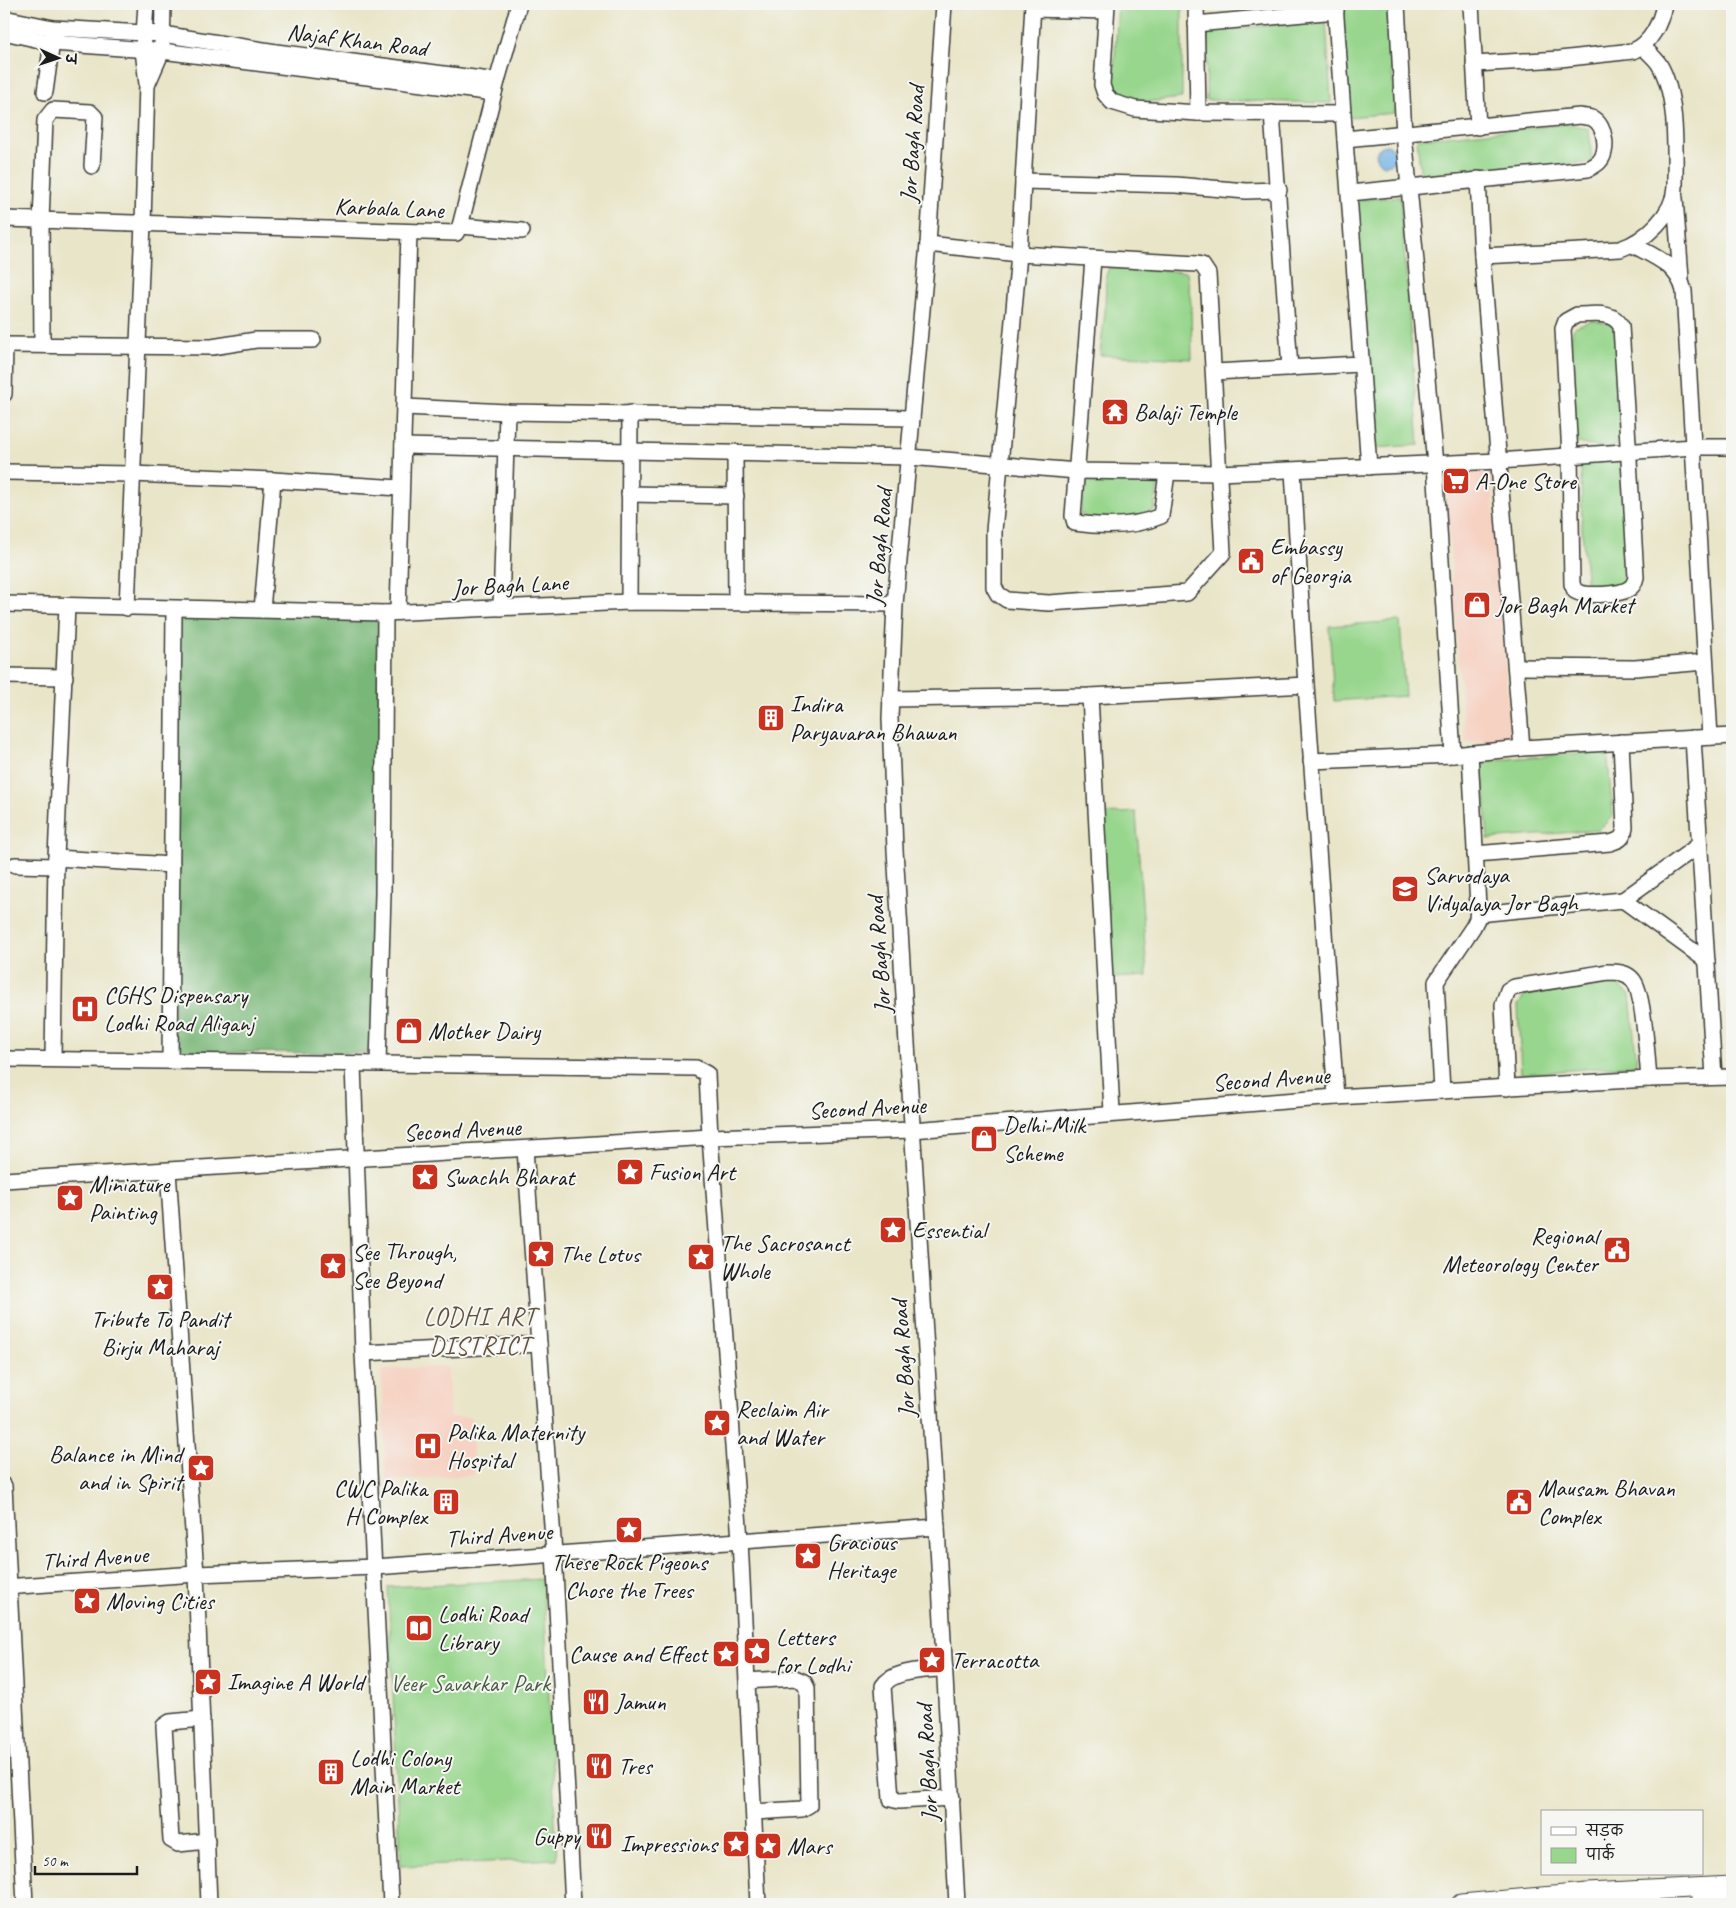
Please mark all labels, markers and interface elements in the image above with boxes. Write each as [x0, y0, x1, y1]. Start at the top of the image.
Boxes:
street label: Najaf Khan Road [285, 17, 432, 64]
north arrow [32, 32, 82, 82]
text: उ [62, 52, 79, 65]
street label: Jor Bagh Road [893, 81, 931, 205]
street label: Karbala Lane [334, 191, 446, 225]
temple icon: Balaji Temple [1100, 397, 1130, 427]
place label: Balaji Temple [1134, 397, 1239, 427]
supermarket icon: A-One Store [1441, 466, 1471, 496]
place label: A-One Store [1475, 466, 1578, 496]
street label: Jor Bagh Road [859, 484, 899, 608]
place label: Embassy of Georgia [1270, 532, 1352, 590]
public building icon: Embassy of Georgia [1236, 546, 1266, 576]
street label: Jor Bagh Lane [450, 567, 571, 603]
shop icon: Jor Bagh Market [1462, 590, 1492, 620]
place label: Jor Bagh Market [1495, 590, 1636, 620]
place label: Indira Paryavaran Bhawan [790, 689, 957, 747]
building icon: Indira Paryavaran Bhawan [756, 703, 786, 733]
place label: Sarvodaya Vidyalaya Jor Bagh [1424, 860, 1580, 918]
school or university icon: Sarvodaya Vidyalaya Jor Bagh [1390, 874, 1420, 904]
street label: Jor Bagh Road [860, 892, 898, 1016]
place label: CGHS Dispensary Lodhi Road Aliganj [104, 980, 257, 1038]
hospital icon: CGHS Dispensary Lodhi Road Aliganj [70, 994, 100, 1024]
shop icon: Mother Dairy [394, 1016, 424, 1046]
place label: Mother Dairy [428, 1016, 542, 1046]
street label: Second Avenue [1212, 1060, 1333, 1098]
street label: Second Avenue [808, 1090, 928, 1126]
place label: Delhi Milk Scheme [1003, 1110, 1087, 1168]
street label: Second Avenue [403, 1112, 523, 1148]
shop icon: Delhi Milk Scheme [969, 1124, 999, 1154]
place icon: Fusion Art [615, 1157, 645, 1187]
place label: Fusion Art [649, 1157, 737, 1187]
place icon: Swachh Bharat [410, 1162, 440, 1192]
place label: Swachh Bharat [444, 1162, 576, 1192]
place label: Miniature Painting [89, 1169, 172, 1227]
place icon: Miniature Painting [55, 1183, 85, 1213]
place icon: Essential [878, 1215, 908, 1245]
place label: Essential [912, 1215, 990, 1245]
place label: Regional Meteorology Center [1442, 1221, 1602, 1279]
place label: The Sacrosanct Whole [720, 1228, 851, 1286]
public building icon: Regional Meteorology Center [1602, 1235, 1632, 1265]
place label: See Through, See Beyond [352, 1237, 457, 1295]
place icon: The Lotus [526, 1239, 556, 1269]
place label: The Lotus [560, 1239, 642, 1269]
place icon: The Sacrosanct Whole [686, 1242, 716, 1272]
place icon: See Through, See Beyond [318, 1251, 348, 1281]
place icon: Tribute To Pandit Birju Maharaj [145, 1272, 175, 1302]
street label: Jor Bagh Road [884, 1296, 922, 1420]
district label: LODHI ART DISTRICT [424, 1301, 541, 1362]
place label: Tribute To Pandit Birju Maharaj [91, 1304, 232, 1362]
place label: Reclaim Air and Water [736, 1394, 830, 1452]
place icon: Reclaim Air and Water [702, 1408, 732, 1438]
place label: Palika Maternity Hospital [447, 1417, 586, 1475]
hospital icon: Palika Maternity Hospital [413, 1431, 443, 1461]
place label: Balance in Mind and in Spirit [49, 1439, 186, 1497]
place icon: Balance in Mind and in Spirit [186, 1453, 216, 1483]
place label: CWC Palika H Complex [334, 1473, 429, 1531]
place label: Mausam Bhavan Complex [1538, 1473, 1675, 1531]
building icon: CWC Palika H Complex [431, 1487, 461, 1517]
public building icon: Mausam Bhavan Complex [1504, 1487, 1534, 1517]
place icon: These Rock Pigeons Chose the Trees [614, 1515, 644, 1545]
street label: Third Avenue [445, 1516, 555, 1554]
place label: Gracious Heritage [827, 1527, 898, 1585]
street label: Third Avenue [41, 1539, 151, 1577]
place icon: Gracious Heritage [793, 1541, 823, 1571]
place label: These Rock Pigeons Chose the Trees [551, 1547, 710, 1605]
place icon: Moving Cities [72, 1586, 102, 1616]
place label: Moving Cities [106, 1586, 216, 1616]
place label: Lodhi Road Library [438, 1599, 531, 1657]
library icon: Lodhi Road Library [404, 1613, 434, 1643]
place label: Letters for Lodhi [776, 1622, 853, 1680]
place icon: Letters for Lodhi [742, 1636, 772, 1666]
place label: Cause and Effect [569, 1639, 709, 1669]
place icon: Cause and Effect [711, 1639, 741, 1669]
place icon: Terracotta [917, 1645, 947, 1675]
place label: Terracotta [951, 1645, 1040, 1675]
place icon: Imagine A World [193, 1667, 223, 1697]
place label: Imagine A World [227, 1667, 367, 1697]
park label: Veer Savarkar Park [390, 1668, 552, 1698]
restaurant icon: Jamun [581, 1687, 611, 1717]
place label: Jamun [614, 1687, 666, 1717]
street label: Jor Bagh Road [909, 1700, 945, 1823]
place label: Lodhi Colony Main Market [350, 1743, 461, 1801]
restaurant icon: Tres [584, 1751, 614, 1781]
place label: Tres [618, 1751, 654, 1781]
building icon: Lodhi Colony Main Market [316, 1757, 346, 1787]
legend [1541, 1810, 1704, 1876]
place label: Guppy [533, 1821, 582, 1851]
restaurant icon: Guppy [584, 1821, 614, 1851]
text: सड़क [1585, 1822, 1624, 1841]
place label: Impressions [620, 1829, 720, 1859]
place icon: Impressions [721, 1829, 751, 1859]
place icon: Mars [753, 1831, 783, 1861]
place label: Mars [787, 1831, 833, 1861]
scale bar [35, 1843, 138, 1875]
text: पार्क [1585, 1843, 1616, 1865]
text: 50 m [42, 1852, 69, 1871]

